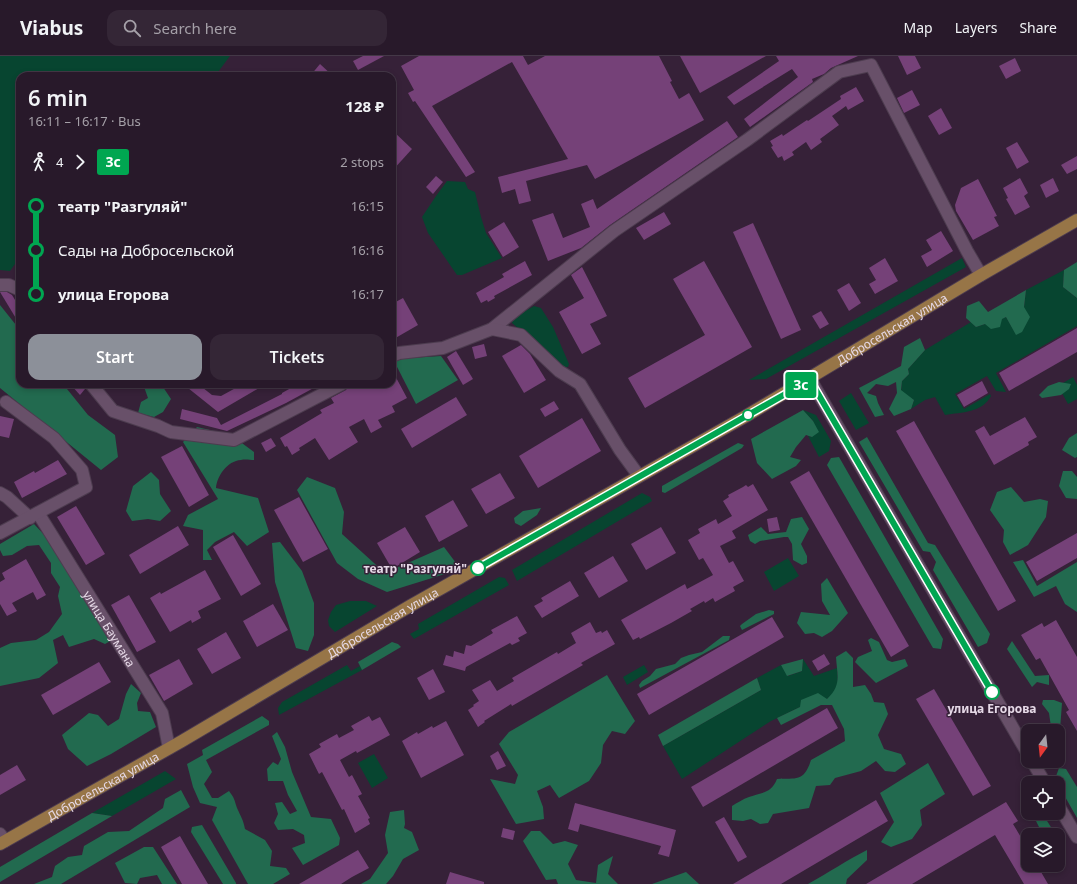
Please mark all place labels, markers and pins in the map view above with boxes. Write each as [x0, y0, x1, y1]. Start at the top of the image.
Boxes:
unlabelled marker [742, 409, 754, 421]
place label: театр "Разгуляй" [363, 560, 467, 577]
marker: театр "Разгуляй" [470, 560, 486, 576]
marker: улица Егорова [984, 684, 1000, 700]
place label: улица Егорова [946, 700, 1037, 717]

